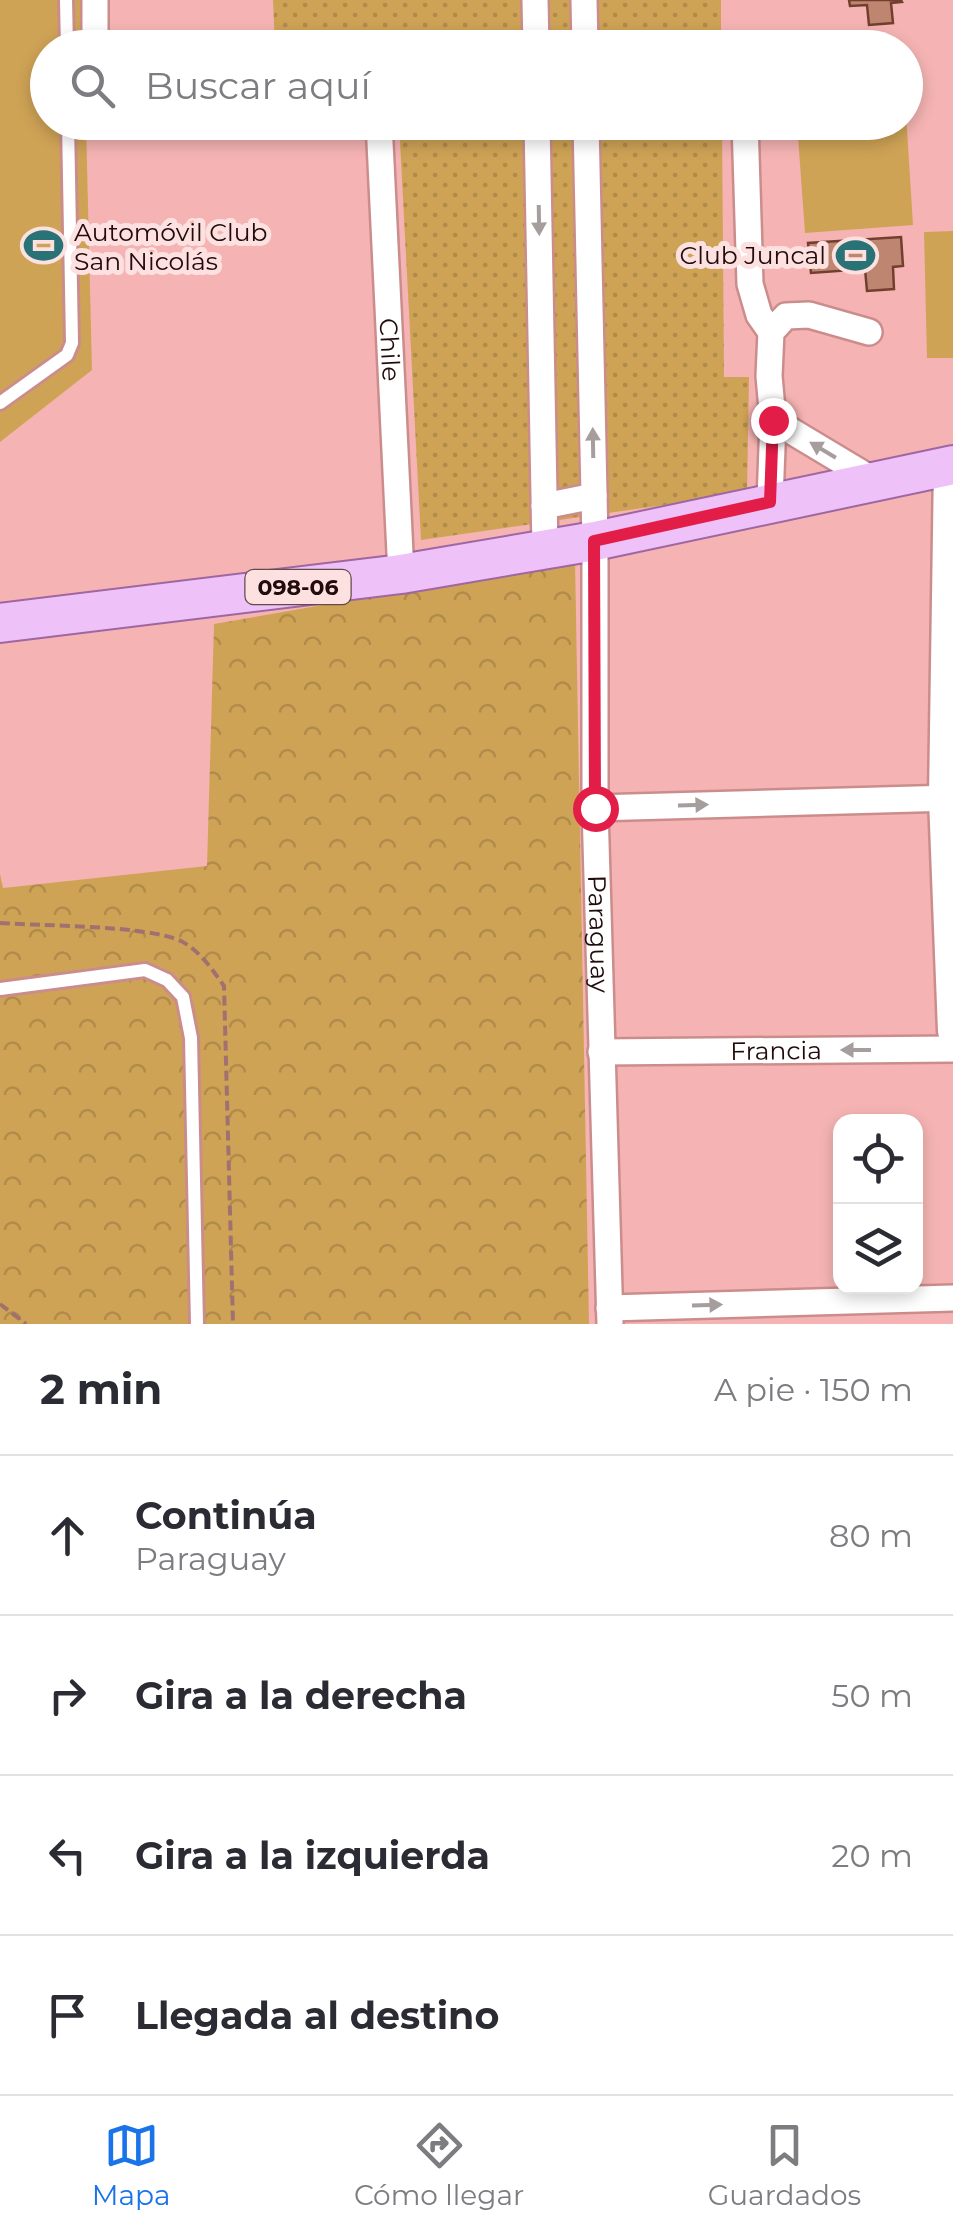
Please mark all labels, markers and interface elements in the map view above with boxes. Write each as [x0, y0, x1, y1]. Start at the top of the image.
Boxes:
search box [30, 30, 923, 140]
icon: search [65, 58, 120, 113]
text: Buscar aquí [145, 62, 371, 109]
one-way arrow [531, 204, 547, 236]
place label: Automóvil Club San Nicolás [74, 217, 267, 276]
sports icon: Automóvil Club San Nicolás [23, 225, 65, 267]
sports icon: Club Juncal [835, 234, 877, 276]
place label: Club Juncal [679, 240, 826, 270]
street label: Chile [374, 317, 407, 382]
route end [751, 398, 797, 444]
one-way arrow [585, 427, 601, 459]
one-way arrow [809, 442, 837, 459]
road number: 098-06 [246, 570, 350, 604]
route start [573, 786, 619, 832]
one-way arrow [677, 797, 709, 813]
street label: Paraguay [582, 874, 615, 994]
street label: Francia [730, 1035, 822, 1066]
one-way arrow [839, 1042, 871, 1058]
map controls [833, 1114, 923, 1294]
button: locate [833, 1114, 923, 1204]
button: layers [833, 1204, 923, 1294]
one-way arrow [691, 1296, 723, 1312]
text: 2 min [40, 1363, 162, 1415]
text: A pie · 150 m [714, 1370, 913, 1409]
text: Continúa [135, 1492, 317, 1539]
icon: ahead [40, 1508, 95, 1563]
text: 80 m [829, 1516, 913, 1555]
text: Paraguay [135, 1539, 286, 1578]
icon: right [40, 1668, 95, 1723]
text: Gira a la derecha [135, 1672, 467, 1719]
text: 50 m [831, 1676, 913, 1715]
icon: left [40, 1828, 95, 1883]
text: Gira a la izquierda [135, 1832, 490, 1879]
text: 20 m [831, 1836, 913, 1875]
icon: arrive [40, 1988, 95, 2043]
text: Llegada al destino [135, 1992, 499, 2039]
tab: Mapa [92, 2118, 170, 2212]
tab: Cómo llegar [354, 2118, 524, 2212]
tab: Guardados [708, 2118, 861, 2212]

